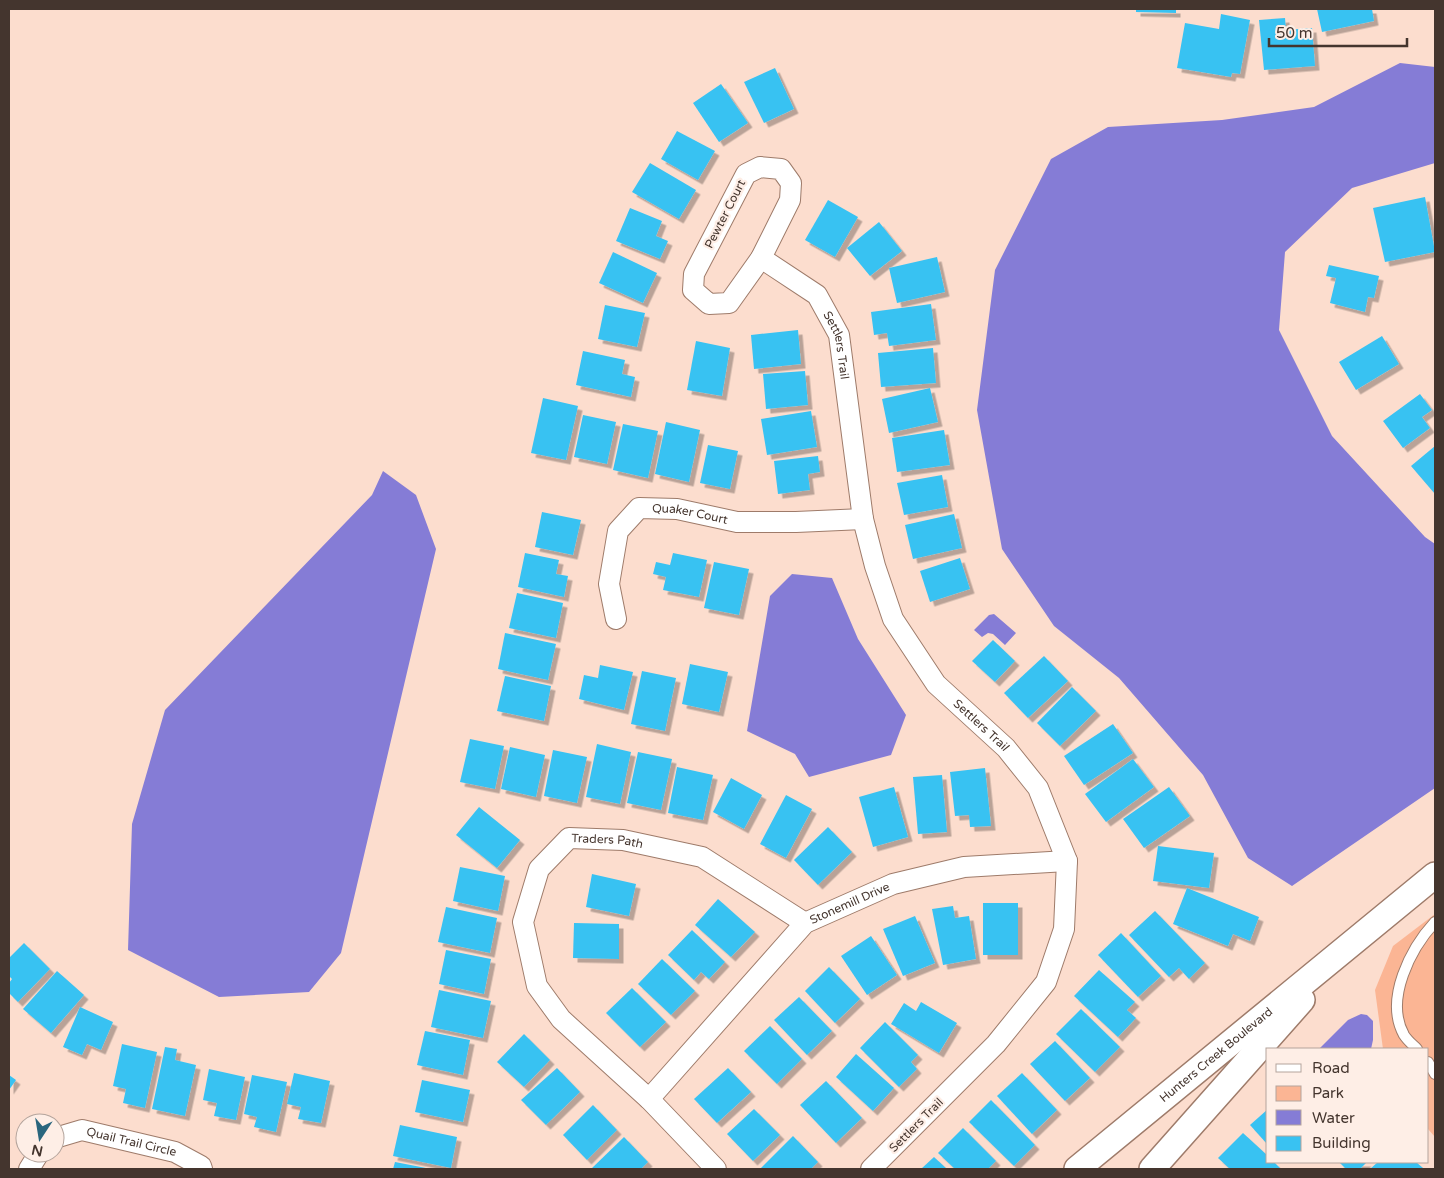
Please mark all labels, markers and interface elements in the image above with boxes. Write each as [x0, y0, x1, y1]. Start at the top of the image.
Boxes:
scale bar [1269, 15, 1406, 47]
text: 50 m [1276, 24, 1313, 42]
street label: Pewter Court [702, 177, 749, 251]
street label: Settlers Trail [820, 309, 852, 380]
street label: Quaker Court [652, 501, 729, 527]
street label: Settlers Trail [950, 696, 1013, 754]
street label: Traders Path [571, 831, 644, 851]
street label: Stonemill Drive [808, 879, 892, 927]
street label: Hunters Creek Boulevard [1157, 1004, 1275, 1105]
legend [1266, 1048, 1429, 1163]
text: Road [1312, 1059, 1350, 1077]
text: Park [1312, 1084, 1344, 1102]
street label: Settlers Trail [886, 1095, 946, 1155]
text: Water [1312, 1109, 1355, 1127]
north arrow [15, 1113, 65, 1163]
street label: Quail Trail Circle [85, 1124, 178, 1159]
text: Building [1312, 1134, 1371, 1152]
text: N [30, 1141, 45, 1160]

